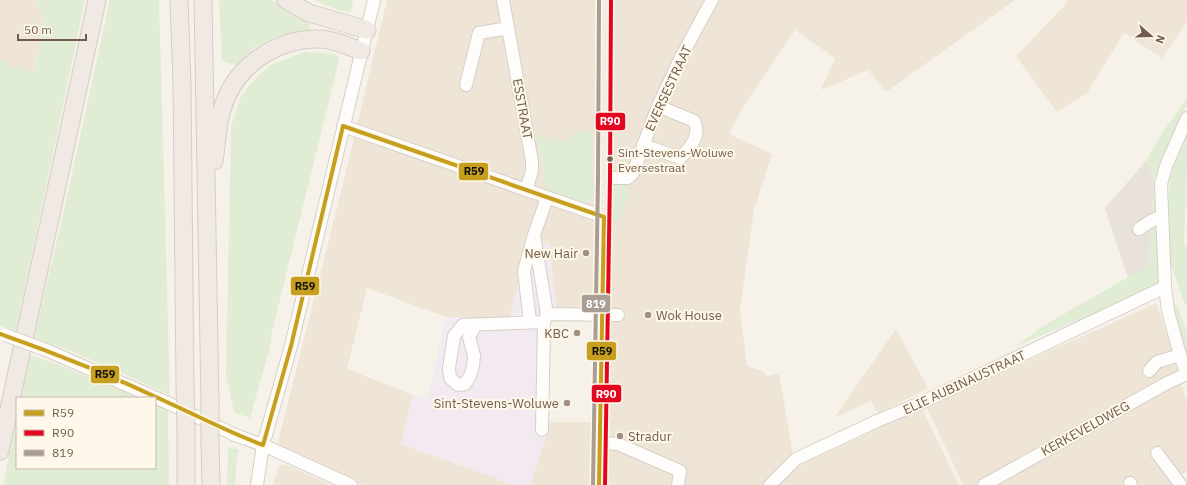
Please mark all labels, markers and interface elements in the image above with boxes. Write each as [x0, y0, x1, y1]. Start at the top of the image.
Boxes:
scale bar [18, 16, 86, 42]
north arrow [1131, 16, 1171, 56]
text: 50 m [24, 22, 52, 37]
text: N [1152, 33, 1168, 46]
street label: EVERSESTRAAT [641, 42, 696, 134]
street label: ESSTRAAT [509, 77, 536, 141]
line badge: R90 [595, 112, 626, 131]
text: R90 [600, 114, 621, 128]
place label: Sint-Stevens-Woluwe Eversestraat [618, 145, 734, 175]
marker: Sint-Stevens-Woluwe Eversestraat [605, 154, 615, 164]
line badge: R59 [458, 162, 489, 181]
text: R59 [464, 164, 485, 178]
place label: New Hair [525, 245, 578, 262]
marker: New Hair [581, 248, 591, 258]
line badge: R59 [290, 276, 320, 296]
text: R59 [295, 279, 316, 293]
line badge: 819 [581, 294, 611, 313]
text: 819 [586, 297, 606, 311]
place label: Wok House [656, 307, 722, 324]
marker: Wok House [643, 310, 653, 320]
place label: KBC [544, 325, 569, 342]
marker: KBC [572, 328, 582, 338]
line badge: R59 [586, 341, 617, 361]
text: R59 [592, 344, 613, 358]
street label: ELIE AUBINAUSTRAAT [900, 346, 1029, 418]
line badge: R59 [90, 365, 120, 384]
text: R59 [95, 367, 116, 381]
line badge: R90 [591, 384, 622, 403]
text: R90 [596, 387, 617, 401]
place label: Sint-Stevens-Woluwe [434, 395, 559, 412]
legend [16, 397, 156, 469]
street label: KERKEVELDWEG [1038, 397, 1133, 460]
marker: Sint-Stevens-Woluwe [562, 398, 572, 408]
text: R59 [52, 405, 74, 420]
text: R90 [52, 425, 74, 440]
place label: Stradur [628, 428, 672, 445]
marker: Stradur [615, 431, 625, 441]
text: 819 [52, 445, 74, 460]

